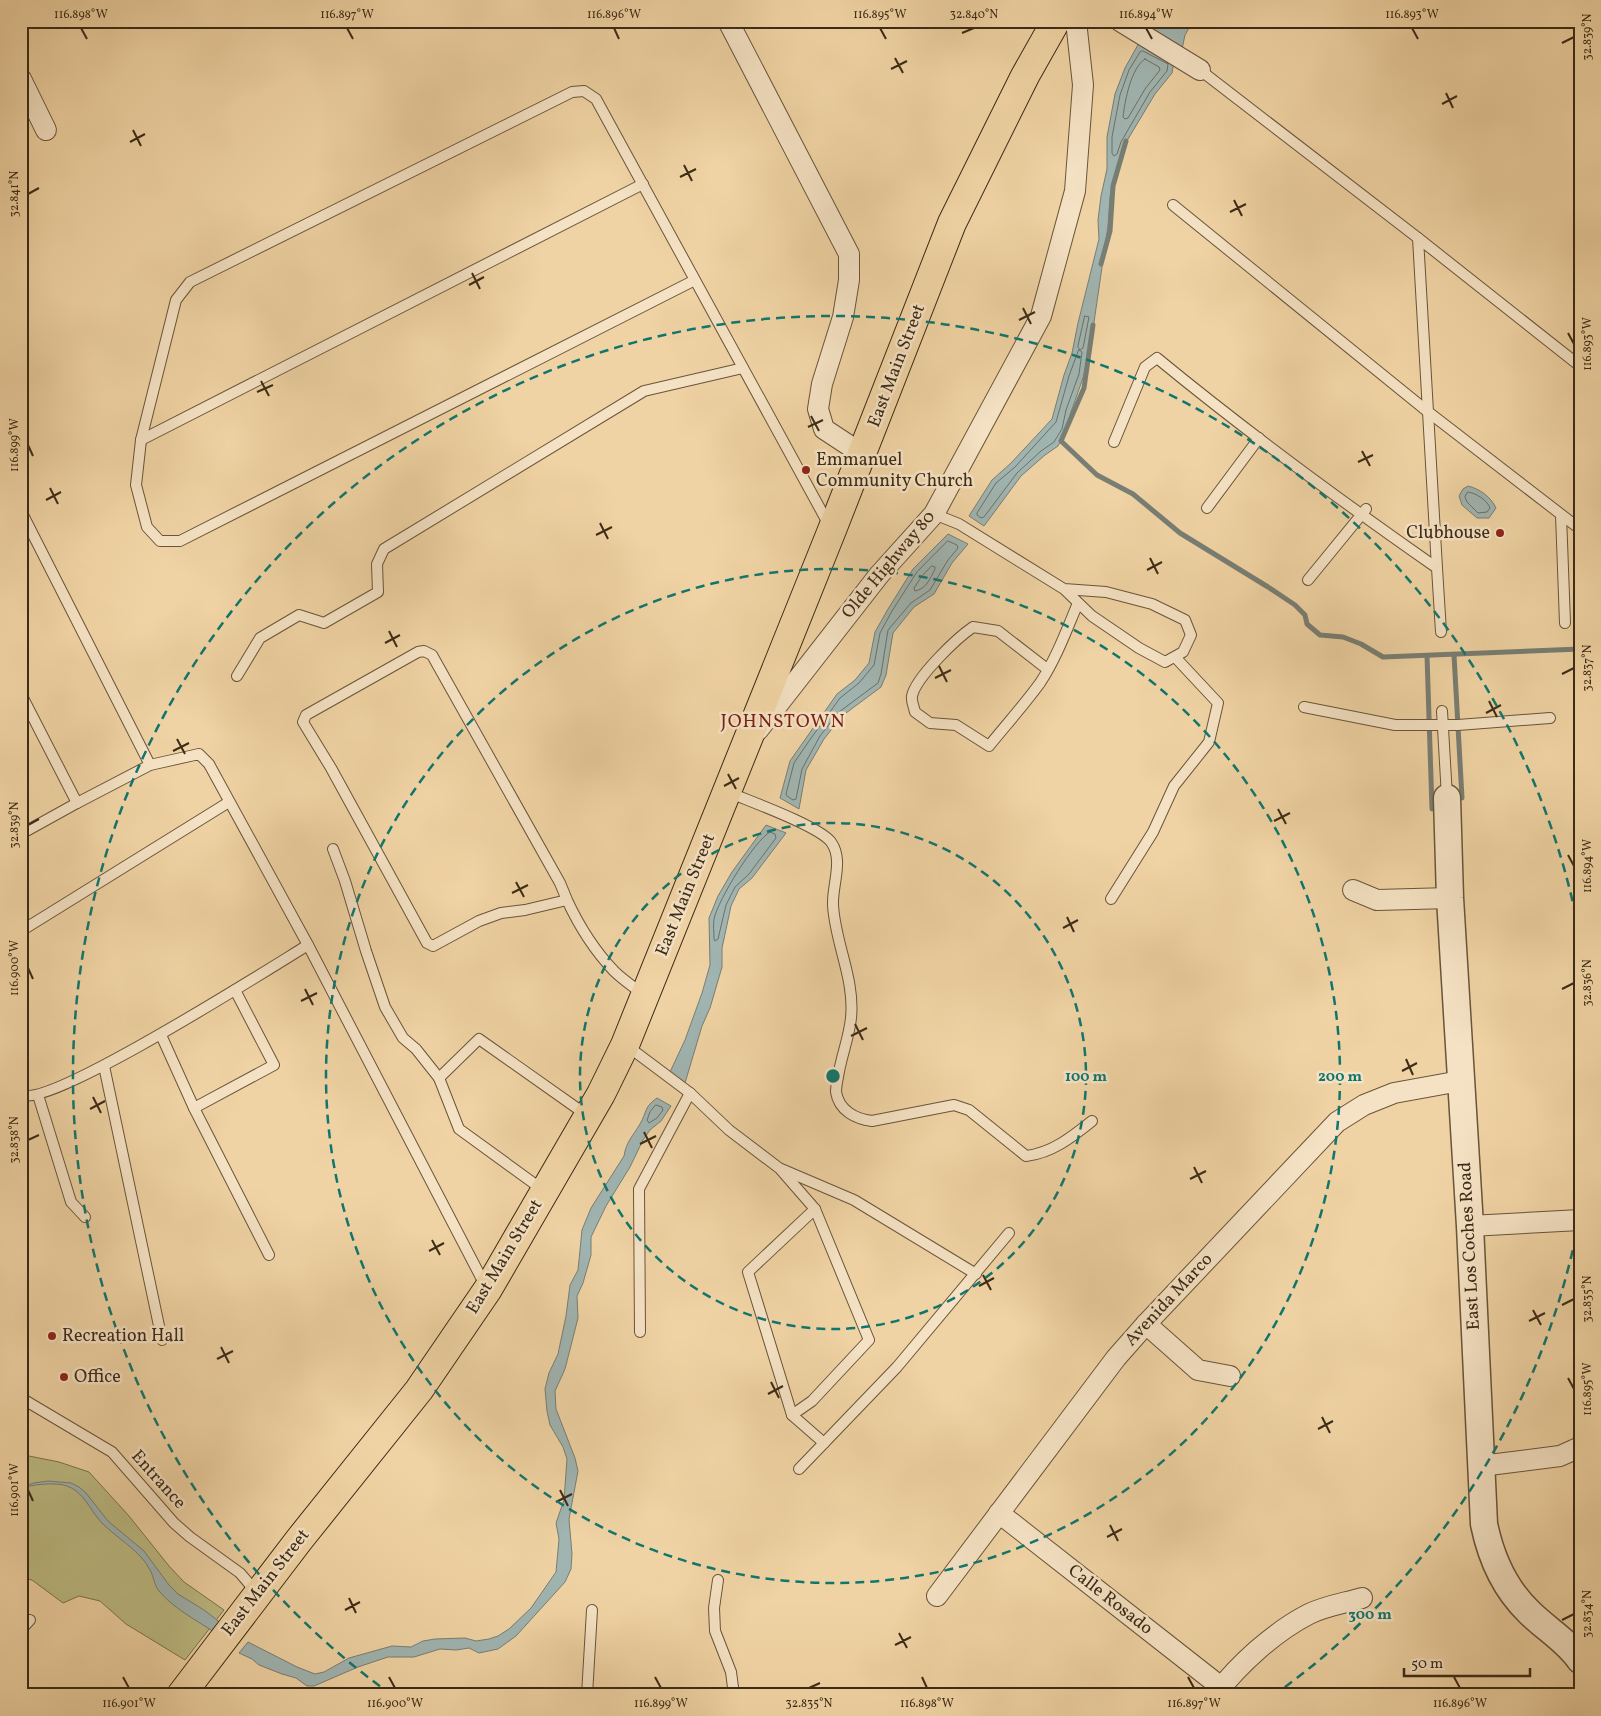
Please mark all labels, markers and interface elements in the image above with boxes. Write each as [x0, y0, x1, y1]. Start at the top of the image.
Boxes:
text: 116.898°W [54, 7, 108, 23]
text: 116.897°W [320, 7, 374, 23]
text: 116.896°W [587, 7, 641, 23]
text: 116.895°W [853, 7, 907, 23]
text: 32.840°N [950, 7, 998, 23]
text: 116.894°W [1119, 7, 1173, 23]
text: 116.893°W [1385, 7, 1439, 23]
text: 32.839°N [1580, 13, 1596, 60]
text: 32.841°N [7, 171, 23, 217]
street label: East Main Street [862, 301, 932, 431]
text: 116.893°W [1580, 317, 1596, 371]
text: 116.899°W [7, 418, 23, 472]
place label: Emmanuel Community Church [816, 448, 973, 494]
marker: Emmanuel Community Church [800, 464, 812, 476]
street label: Olde Highway 80 [836, 505, 942, 624]
place label: Clubhouse [1406, 521, 1490, 546]
marker: Clubhouse [1494, 527, 1506, 539]
text: 32.837°N [1580, 644, 1596, 691]
district label: JOHNSTOWN [720, 709, 846, 735]
text: 32.839°N [7, 801, 23, 848]
street label: East Main Street [650, 830, 722, 960]
text: 116.894°W [1580, 839, 1596, 893]
text: 116.900°W [7, 940, 23, 996]
text: 32.836°N [1580, 959, 1596, 1007]
centre of rings [824, 1067, 842, 1085]
text: 100 m [1065, 1067, 1108, 1088]
text: 200 m [1318, 1067, 1362, 1088]
text: 32.838°N [7, 1116, 23, 1164]
street label: East Los Coches Road [1453, 1161, 1487, 1331]
street label: East Main Street [461, 1195, 549, 1319]
street label: Avenida Marco [1119, 1248, 1219, 1352]
text: 32.835°N [1580, 1275, 1596, 1322]
place label: Recreation Hall [62, 1324, 184, 1349]
marker: Recreation Hall [46, 1330, 58, 1342]
text: 116.895°W [1580, 1362, 1596, 1416]
place label: Office [74, 1365, 121, 1390]
marker: Office [58, 1371, 70, 1383]
street label: Entrance [125, 1445, 191, 1515]
text: 116.901°W [7, 1463, 23, 1517]
street label: East Main Street [216, 1524, 316, 1642]
street label: Calle Rosado [1062, 1559, 1158, 1641]
text: 32.834°N [1580, 1590, 1596, 1638]
text: 300 m [1348, 1605, 1392, 1626]
scale bar [1404, 1646, 1530, 1678]
text: 50 m [1411, 1654, 1443, 1675]
text: 116.901°W [102, 1696, 156, 1712]
text: 116.900°W [367, 1696, 423, 1712]
text: 116.899°W [634, 1696, 688, 1712]
text: 32.835°N [786, 1696, 833, 1712]
text: 116.898°W [900, 1696, 954, 1712]
text: 116.897°W [1167, 1696, 1221, 1712]
text: 116.896°W [1433, 1696, 1487, 1712]

